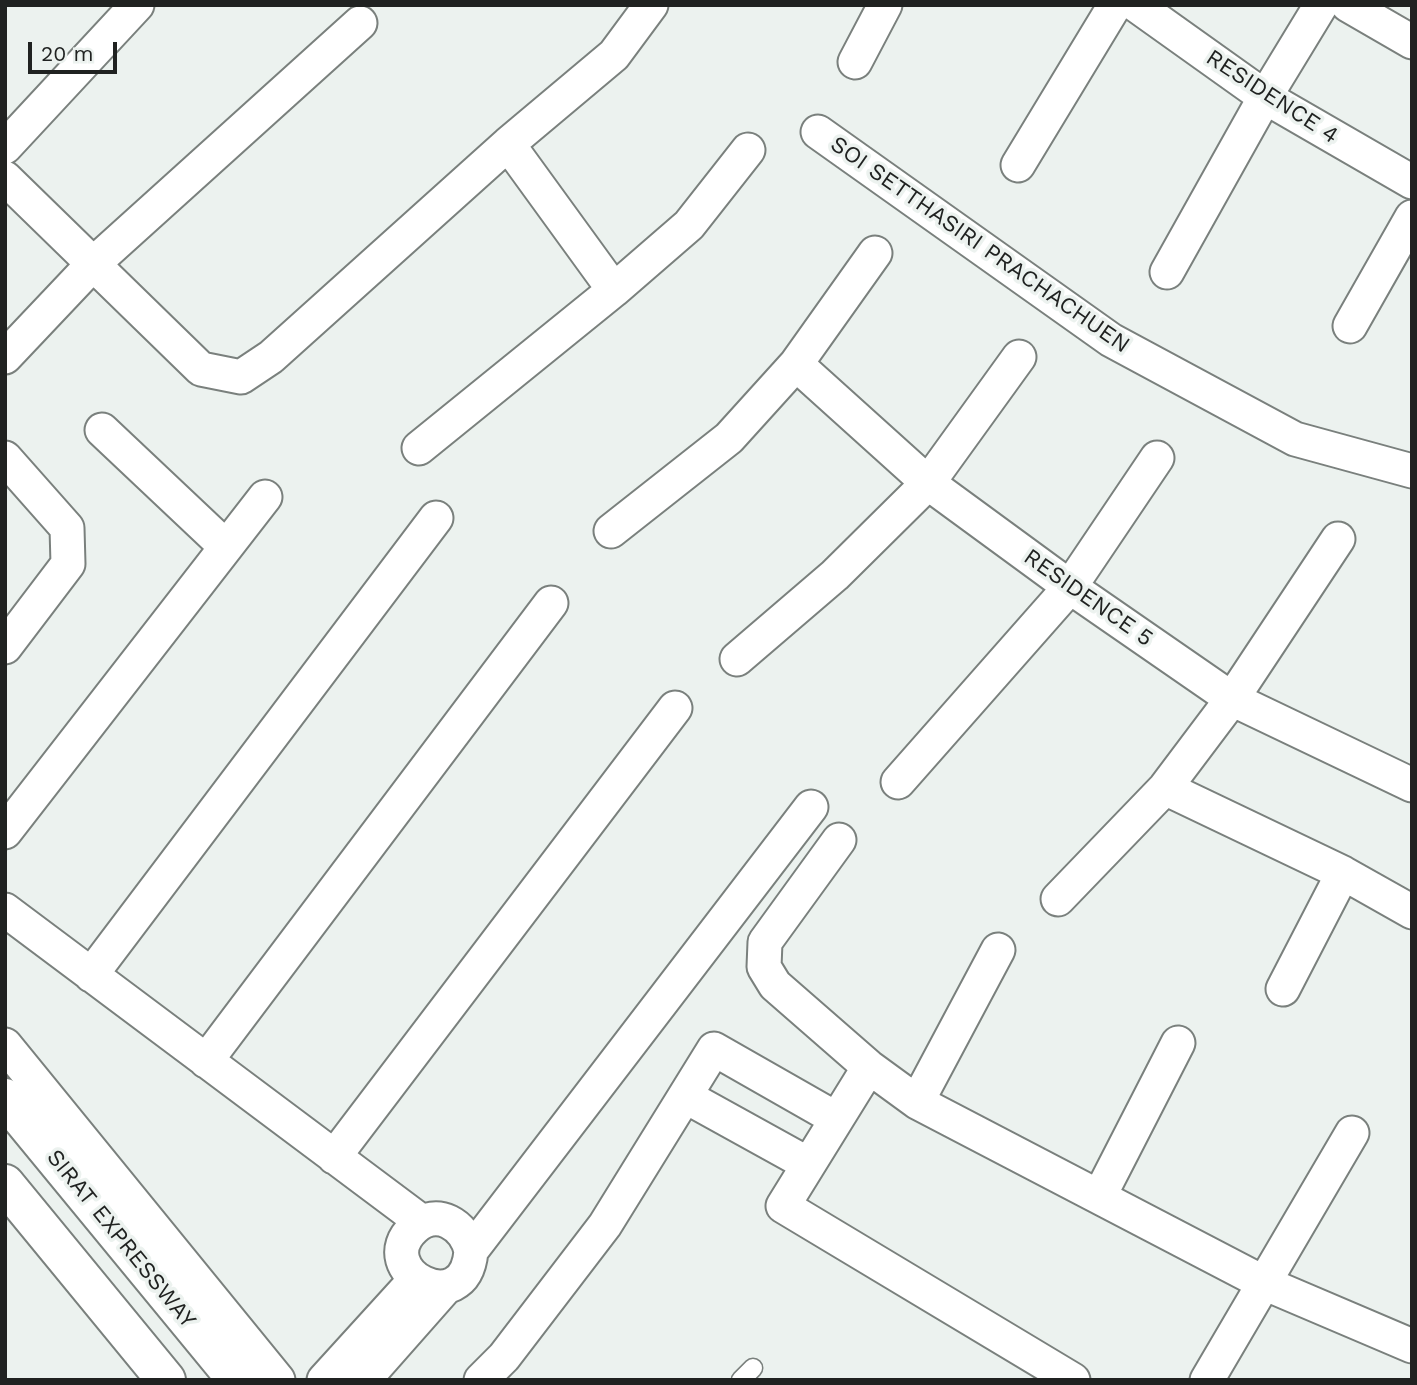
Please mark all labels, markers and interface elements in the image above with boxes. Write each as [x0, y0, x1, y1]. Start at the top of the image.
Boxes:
scale bar [32, 28, 121, 72]
text: 20 m [41, 41, 93, 66]
street label: RESIDENCE 4 [1201, 44, 1343, 150]
street label: SOI SETTHASIRI PRACHACHUEN [825, 131, 1135, 359]
street label: RESIDENCE 5 [1018, 543, 1158, 653]
street label: SIRAT EXPRESSWAY [41, 1144, 201, 1334]

